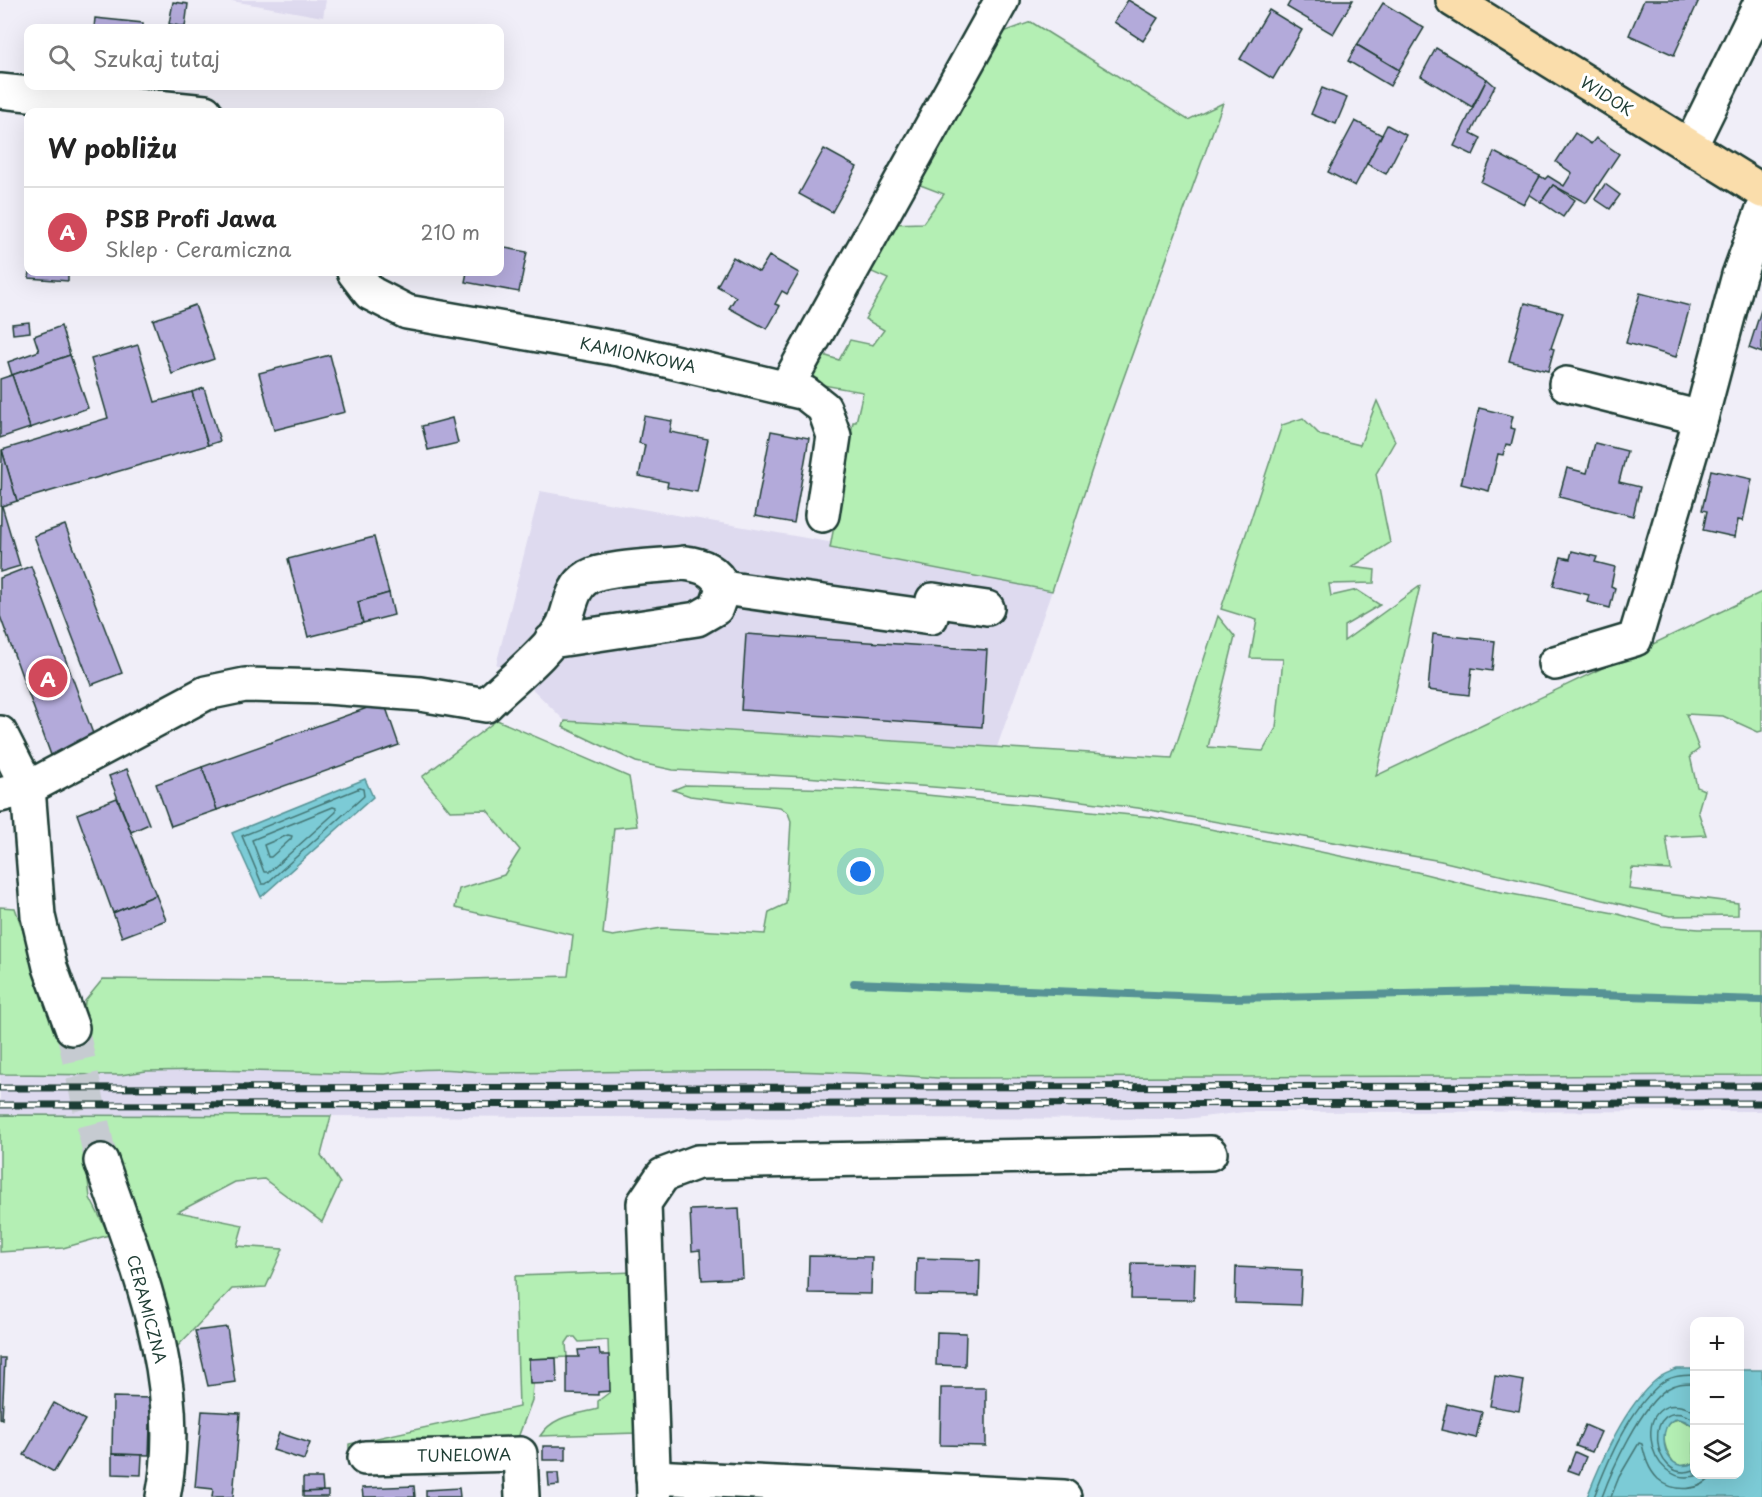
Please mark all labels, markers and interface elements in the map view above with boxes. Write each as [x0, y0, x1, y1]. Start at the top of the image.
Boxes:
search box [24, 24, 504, 90]
icon: search [45, 41, 78, 74]
text: Szukaj tutaj [93, 41, 220, 74]
street label: WIDOK [1576, 69, 1639, 121]
text: W pobliżu [48, 128, 177, 167]
text: PSB Profi Jawa [105, 201, 277, 234]
text: A [60, 217, 75, 247]
text: 210 m [421, 217, 480, 247]
text: Sklep · Ceramiczna [105, 234, 291, 264]
street label: KAMIONKOWA [578, 330, 698, 378]
pin: A [28, 656, 68, 700]
your location [846, 857, 875, 886]
street label: CERAMICZNA [122, 1252, 174, 1366]
map controls [1690, 1317, 1744, 1479]
button: + [1690, 1317, 1744, 1371]
button: − [1690, 1371, 1744, 1425]
button: layers [1690, 1425, 1744, 1479]
street label: TUNELOWA [417, 1441, 511, 1467]

